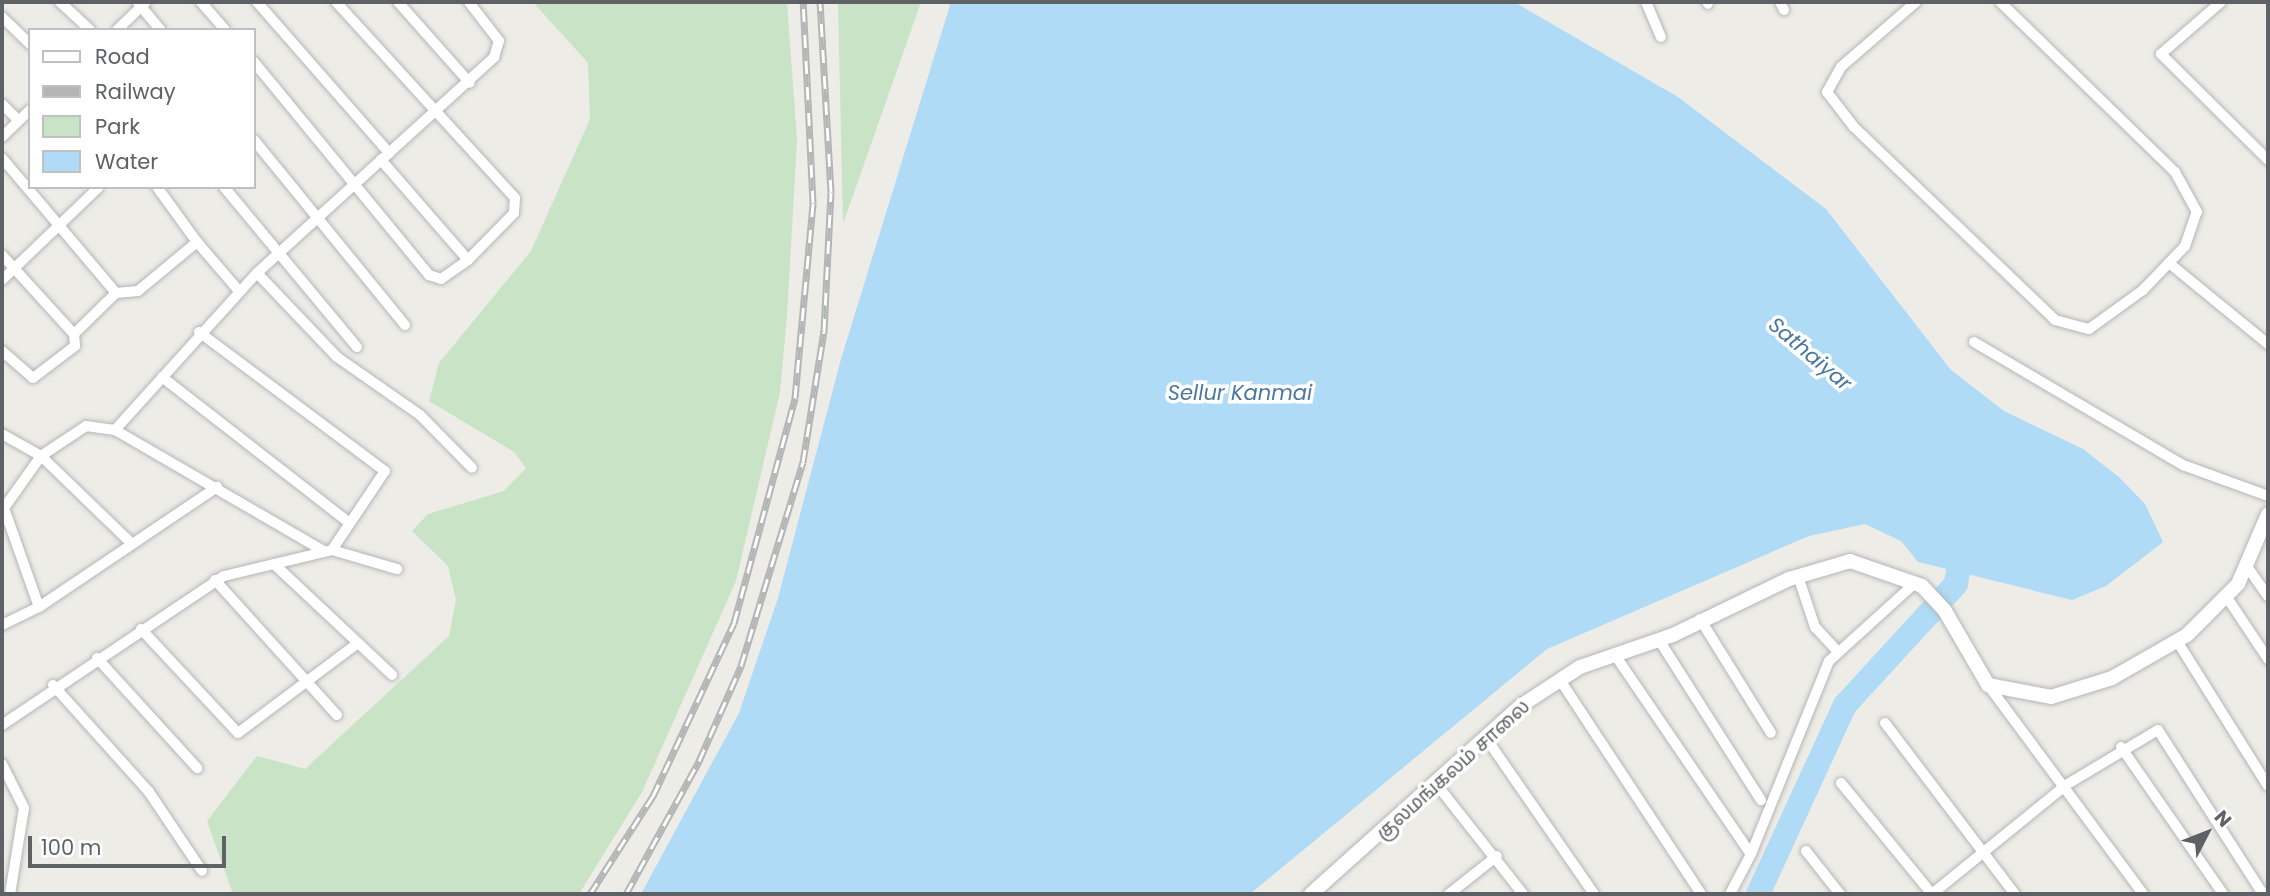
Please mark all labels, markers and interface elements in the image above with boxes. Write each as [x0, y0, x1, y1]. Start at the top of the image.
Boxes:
legend [28, 28, 256, 189]
text: Road [95, 42, 150, 71]
text: Railway [95, 77, 176, 106]
text: Park [95, 112, 140, 141]
text: Water [95, 147, 158, 176]
water label: Sathaiyar [1763, 312, 1857, 396]
water label: Sellur Kanmai [1168, 380, 1312, 406]
street label: குலமங்கலம் சாலை [1372, 695, 1534, 845]
north arrow [2172, 798, 2242, 868]
text: N [2208, 804, 2238, 833]
scale bar [32, 822, 229, 866]
text: 100 m [41, 833, 101, 862]

